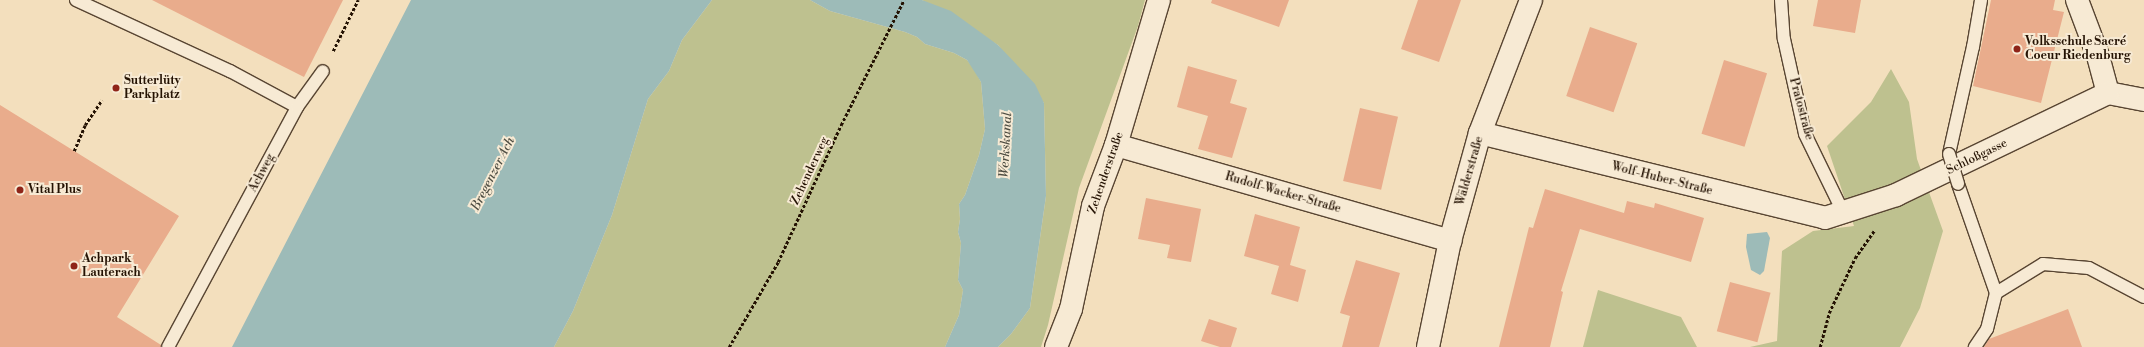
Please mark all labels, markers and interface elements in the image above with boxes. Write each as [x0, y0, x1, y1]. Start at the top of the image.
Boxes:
place label: Volksschule Sacré Coeur Riedenburg [2025, 35, 2131, 63]
marker: Volksschule Sacré Coeur Riedenburg [2012, 44, 2022, 54]
place label: Sutterlüty Parkplatz [124, 74, 181, 102]
street label: Pratostraße [1786, 76, 1816, 142]
marker: Sutterlüty Parkplatz [111, 83, 121, 93]
water label: Werkskanal [996, 112, 1016, 178]
street label: Zehenderstraße [1085, 130, 1127, 216]
water label: Bregenzer Ach [468, 135, 518, 213]
street label: Zehenderweg [788, 135, 832, 207]
street label: Wälderstraße [1453, 135, 1487, 207]
street label: Schloßgasse [1944, 136, 2010, 178]
street label: Achweg [246, 151, 278, 195]
street label: Wolf-Huber-Straße [1610, 159, 1714, 199]
street label: Rudolf-Wacker-Straße [1223, 170, 1343, 216]
place label: Vital Plus [28, 183, 81, 197]
marker: Vital Plus [15, 185, 25, 195]
place label: Achpark Lauterach [82, 252, 141, 280]
marker: Achpark Lauterach [69, 261, 79, 271]

